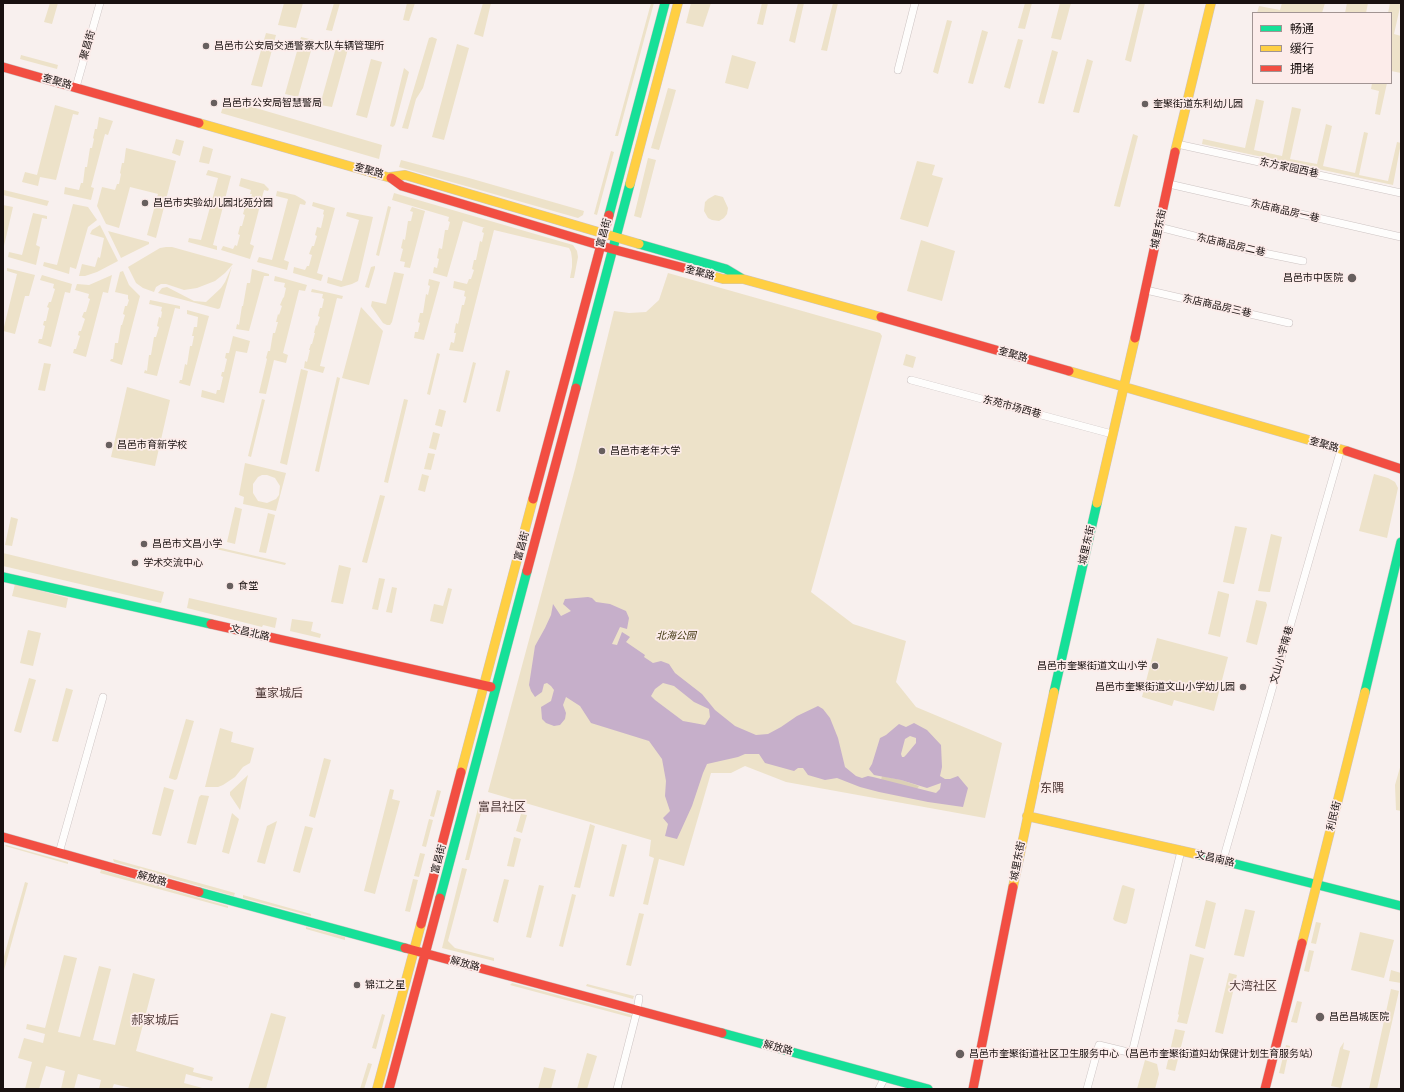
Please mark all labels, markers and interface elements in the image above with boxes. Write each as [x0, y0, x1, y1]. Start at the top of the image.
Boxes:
legend [1252, 12, 1392, 84]
text: 畅通 [1290, 20, 1314, 37]
street label: 聚昌街 [78, 29, 98, 61]
place label: 昌邑市公安局交通警察大队车辆管理所 [214, 40, 384, 52]
text: 缓行 [1290, 40, 1314, 57]
marker: 昌邑市公安局交通警察大队车辆管理所 [201, 41, 211, 51]
text: 拥堵 [1290, 60, 1314, 77]
street label: 奎聚路 [41, 72, 73, 92]
place label: 昌邑市公安局智慧警局 [222, 97, 322, 109]
marker: 昌邑市公安局智慧警局 [209, 98, 219, 108]
place label: 奎聚街道东利幼儿园 [1153, 98, 1243, 110]
marker: 奎聚街道东利幼儿园 [1140, 99, 1150, 109]
street label: 东方家园西巷 [1258, 156, 1320, 180]
street label: 奎聚路 [353, 161, 385, 181]
place label: 昌邑市实验幼儿园北苑分园 [153, 197, 273, 209]
street label: 东店商品房一巷 [1250, 197, 1320, 225]
marker: 昌邑市实验幼儿园北苑分园 [140, 198, 150, 208]
street label: 城里东街 [1149, 208, 1169, 250]
street label: 富昌街 [594, 217, 614, 249]
street label: 东店商品房二巷 [1196, 231, 1266, 259]
street label: 奎聚路 [684, 263, 716, 283]
place label: 昌邑市中医院 [1283, 272, 1343, 284]
marker: 昌邑市中医院 [1346, 272, 1358, 284]
street label: 东店商品房三巷 [1182, 292, 1252, 320]
street label: 奎聚路 [997, 345, 1029, 365]
street label: 东苑市场西巷 [981, 393, 1043, 421]
street label: 奎聚路 [1308, 435, 1340, 455]
place label: 昌邑市育新学校 [117, 439, 187, 451]
marker: 昌邑市育新学校 [104, 440, 114, 450]
place label: 昌邑市老年大学 [610, 445, 680, 457]
marker: 昌邑市老年大学 [597, 446, 607, 456]
street label: 城里东街 [1077, 524, 1097, 566]
street label: 富昌街 [512, 530, 532, 562]
place label: 昌邑市文昌小学 [152, 538, 222, 550]
marker: 昌邑市文昌小学 [139, 539, 149, 549]
place label: 学术交流中心 [143, 557, 203, 569]
marker: 学术交流中心 [130, 558, 140, 568]
place label: 食堂 [238, 580, 258, 592]
marker: 食堂 [225, 581, 235, 591]
street label: 文昌北路 [229, 623, 271, 643]
street label: 文山小学南巷 [1268, 625, 1296, 685]
park label: 北海公园 [656, 630, 696, 642]
place label: 昌邑市奎聚街道文山小学 [1037, 660, 1147, 672]
marker: 昌邑市奎聚街道文山小学 [1150, 661, 1160, 671]
place label: 昌邑市奎聚街道文山小学幼儿园 [1095, 681, 1235, 693]
marker: 昌邑市奎聚街道文山小学幼儿园 [1238, 682, 1248, 692]
district label: 董家城后 [255, 687, 303, 701]
district label: 东隅 [1040, 782, 1064, 796]
street label: 利民街 [1325, 800, 1343, 832]
district label: 富昌社区 [478, 801, 526, 815]
street label: 城里东街 [1008, 840, 1028, 882]
street label: 富昌街 [429, 843, 449, 875]
street label: 文昌南路 [1194, 849, 1236, 869]
street label: 解放路 [136, 869, 168, 889]
street label: 解放路 [449, 954, 481, 974]
place label: 锦江之星 [365, 979, 405, 991]
marker: 锦江之星 [352, 980, 362, 990]
district label: 大湾社区 [1229, 980, 1277, 994]
marker: 昌邑昌城医院 [1314, 1011, 1326, 1023]
place label: 昌邑昌城医院 [1329, 1011, 1389, 1023]
district label: 郝家城后 [131, 1014, 179, 1028]
street label: 解放路 [762, 1038, 794, 1058]
marker: 昌邑市奎聚街道社区卫生服务中心（昌邑市奎聚街道妇幼保健计划生育服务站） [954, 1048, 966, 1060]
place label: 昌邑市奎聚街道社区卫生服务中心（昌邑市奎聚街道妇幼保健计划生育服务站） [969, 1048, 1319, 1060]

